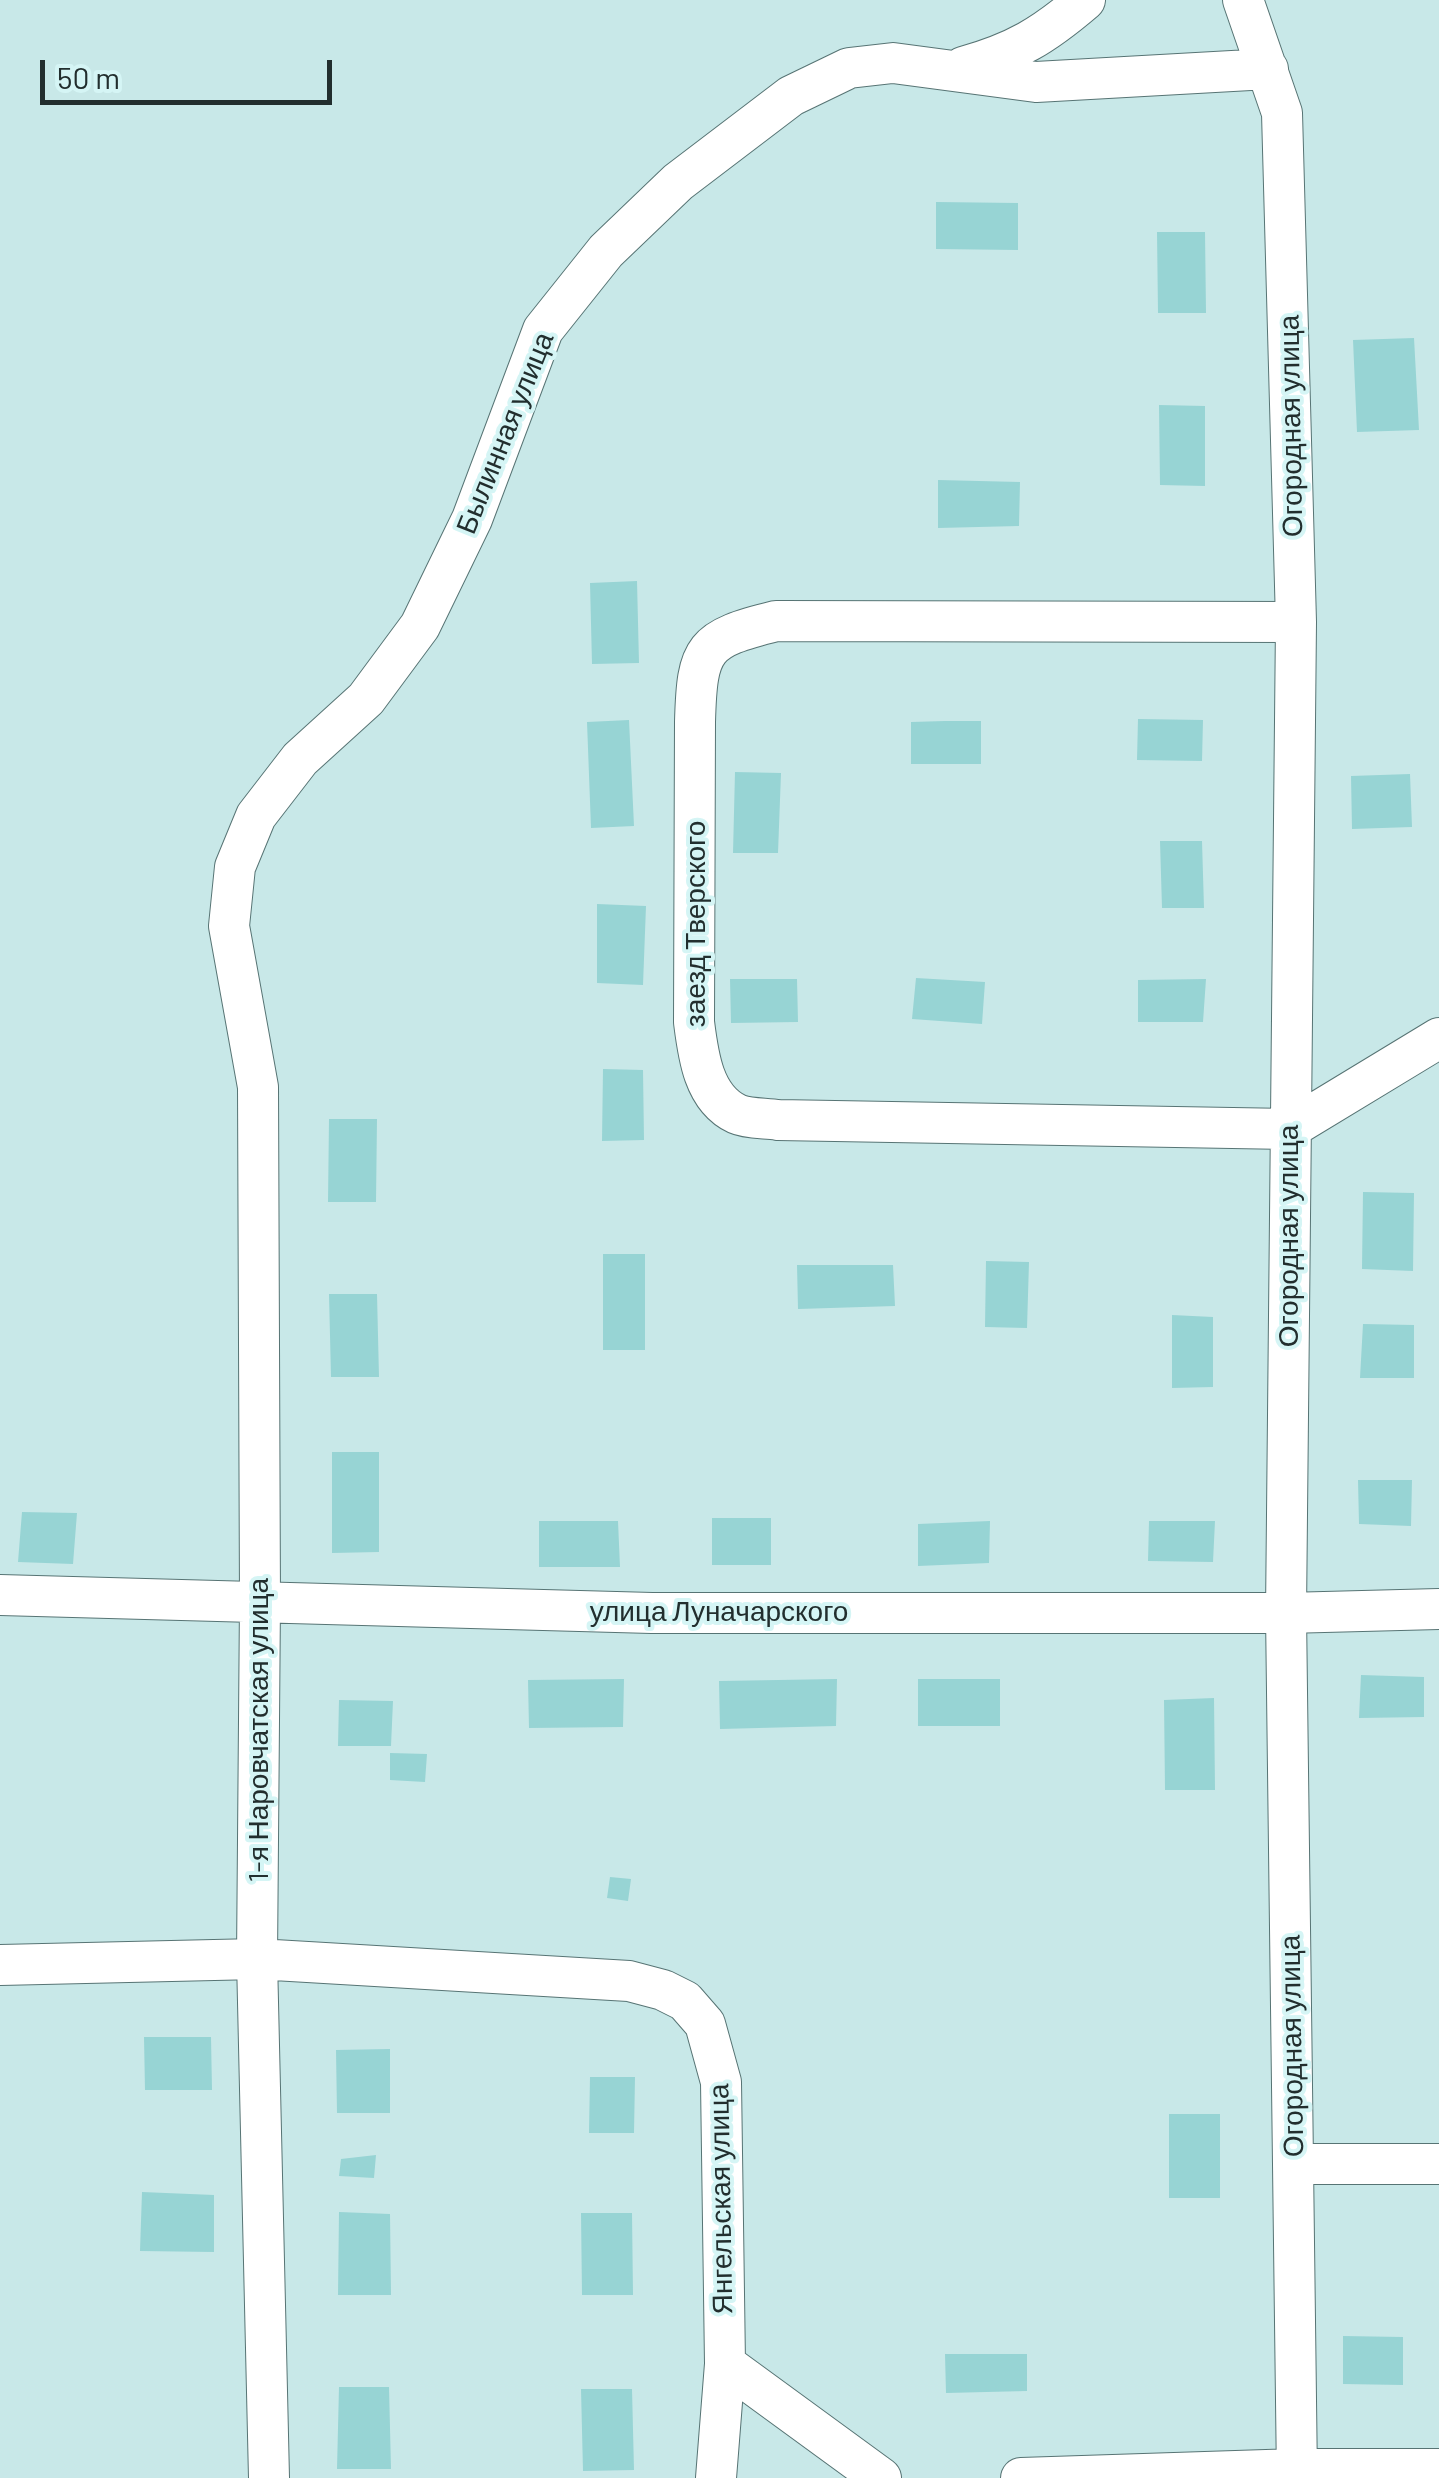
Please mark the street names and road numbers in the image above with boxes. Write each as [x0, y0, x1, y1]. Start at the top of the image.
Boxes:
street label: Огородная улица [1272, 314, 1310, 538]
street label: Былинная улица [449, 327, 561, 539]
street label: заезд Тверского [679, 821, 713, 1027]
street label: Огородная улица [1272, 1125, 1306, 1347]
street label: 1-я Наровчатская улица [242, 1578, 276, 1882]
street label: улица Луначарского [590, 1595, 848, 1629]
street label: Огородная улица [1273, 1934, 1311, 2158]
street label: Янгельская улица [702, 2083, 740, 2315]

